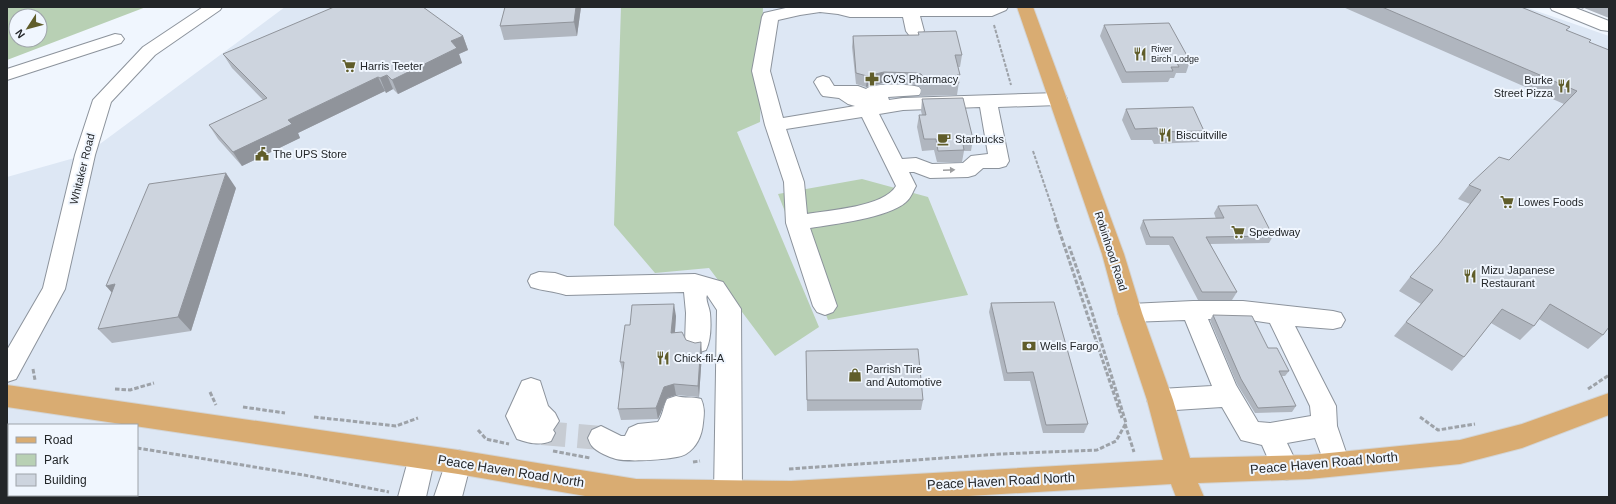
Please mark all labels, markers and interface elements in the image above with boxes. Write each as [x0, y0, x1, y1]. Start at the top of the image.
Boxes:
north arrow [8, 8, 48, 48]
text: N [13, 27, 27, 41]
place label: River Birch Lodge [1151, 44, 1199, 64]
restaurant icon: River Birch Lodge [1132, 46, 1148, 62]
supermarket icon: Harris Teeter [341, 58, 357, 74]
place label: Harris Teeter [360, 60, 423, 72]
pharmacy icon: CVS Pharmacy [864, 71, 880, 87]
place label: CVS Pharmacy [883, 73, 959, 85]
place label: Burke Street Pizza [1494, 74, 1554, 99]
restaurant icon: Burke Street Pizza [1556, 78, 1572, 94]
restaurant icon: Biscuitville [1157, 127, 1173, 143]
place label: Biscuitville [1176, 129, 1227, 141]
cafe icon: Starbucks [936, 131, 952, 147]
street label: Whitaker Road [67, 132, 97, 206]
place label: Starbucks [955, 133, 1004, 145]
public building icon: The UPS Store [254, 146, 270, 162]
place label: The UPS Store [273, 148, 347, 160]
one-way arrow [943, 167, 955, 174]
supermarket icon: Lowes Foods [1499, 194, 1515, 210]
place label: Lowes Foods [1518, 196, 1584, 208]
street label: Robinhood Road [1093, 210, 1129, 292]
supermarket icon: Speedway [1230, 224, 1246, 240]
place label: Speedway [1249, 226, 1301, 238]
place label: Mizu Japanese Restaurant [1481, 264, 1555, 289]
restaurant icon: Mizu Japanese Restaurant [1462, 268, 1478, 284]
bank icon: Wells Fargo [1021, 338, 1037, 354]
place label: Wells Fargo [1040, 340, 1098, 352]
restaurant icon: Chick-fil-A [655, 350, 671, 366]
place label: Chick-fil-A [674, 352, 725, 364]
place label: Parrish Tire and Automotive [866, 363, 942, 388]
shop icon: Parrish Tire and Automotive [847, 367, 863, 383]
legend [8, 424, 138, 496]
text: Road [44, 433, 73, 447]
street label: Peace Haven Road North [1250, 449, 1398, 477]
street label: Peace Haven Road North [437, 452, 585, 490]
text: Park [44, 453, 70, 467]
street label: Peace Haven Road North [927, 470, 1075, 492]
text: Building [44, 473, 87, 487]

